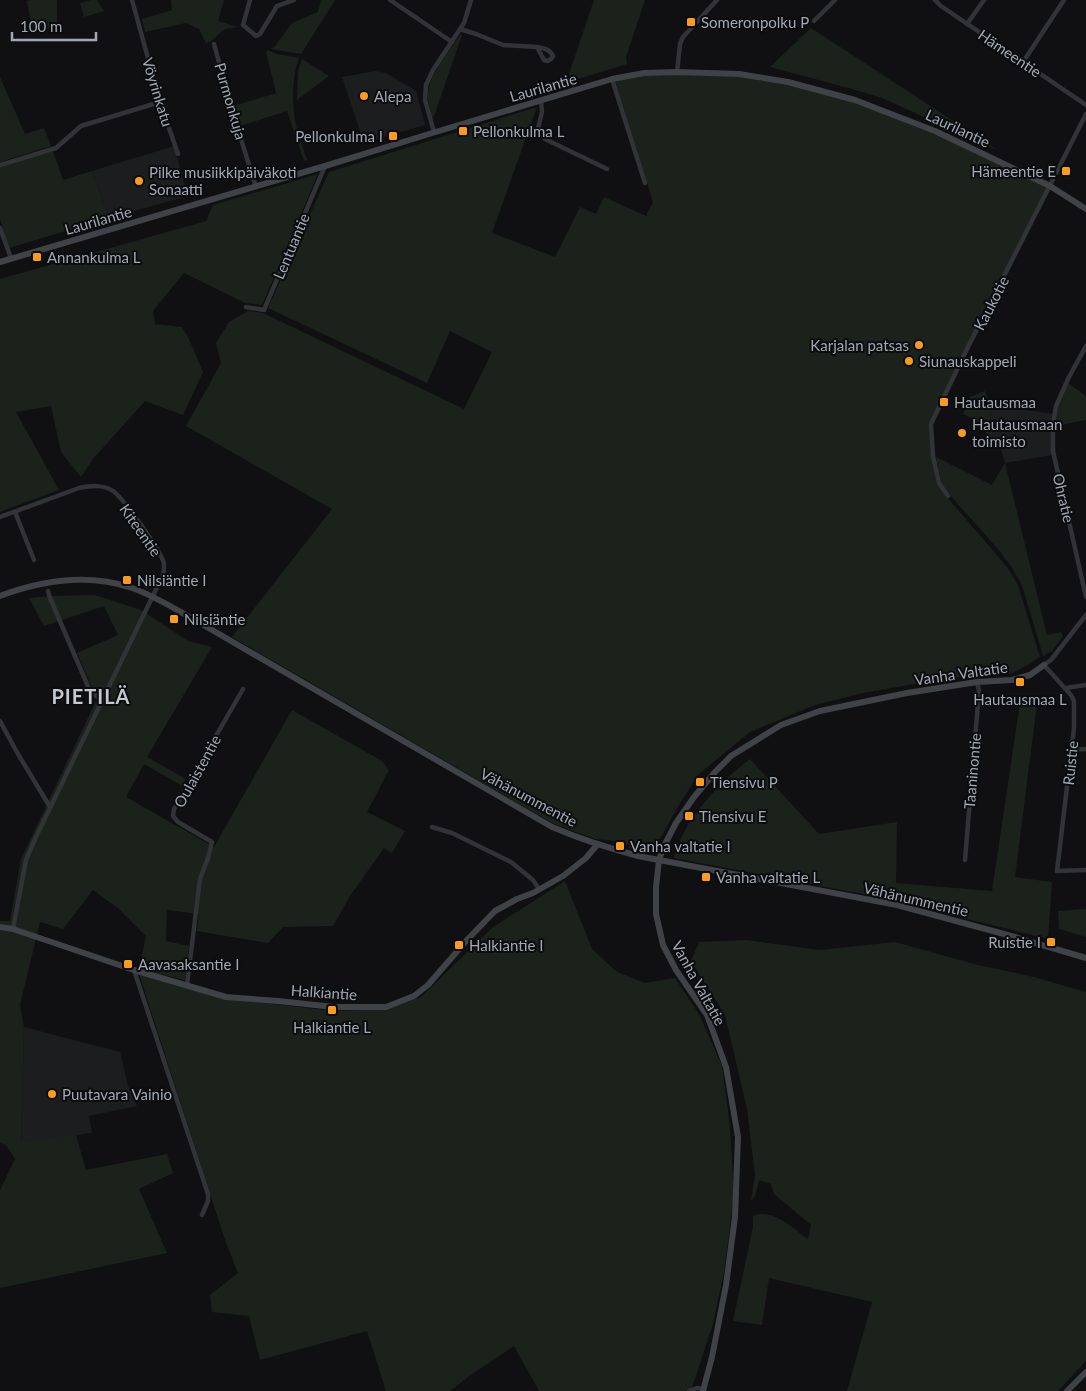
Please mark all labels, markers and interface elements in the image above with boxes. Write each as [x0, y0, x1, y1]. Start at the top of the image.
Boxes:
scale bar [12, 10, 96, 42]
place label: Someronpolku P [701, 13, 809, 31]
marker: Someronpolku P [685, 16, 697, 28]
text: 100 m [20, 17, 62, 35]
street label: Hämeentie [975, 25, 1045, 81]
street label: Vöyrinkatu [139, 55, 177, 129]
street label: Purmonkuja [211, 61, 251, 141]
street label: Laurilantie [507, 69, 579, 105]
place label: Alepa [374, 87, 411, 105]
marker: Alepa [358, 90, 370, 102]
street label: Laurilantie [923, 105, 993, 151]
place label: Pellonkulma L [473, 122, 565, 140]
marker: Pellonkulma L [457, 125, 469, 137]
place label: Pellonkulma I [295, 127, 383, 145]
marker: Pellonkulma I [387, 130, 399, 142]
place label: Hämeentie E [971, 162, 1056, 180]
place label: Pilke musiikkipäiväkoti Sonaatti [149, 163, 297, 198]
marker: Hämeentie E [1060, 165, 1072, 177]
marker: Pilke musiikkipäiväkoti Sonaatti [133, 175, 145, 187]
street label: Laurilantie [62, 202, 134, 238]
street label: Lentuantie [269, 210, 313, 282]
place label: Annankulma L [47, 248, 141, 266]
marker: Annankulma L [31, 251, 43, 263]
street label: Kaukotie [970, 273, 1012, 333]
place label: Karjalan patsas [810, 336, 909, 354]
marker: Karjalan patsas [913, 339, 925, 351]
place label: Siunauskappeli [919, 352, 1017, 370]
marker: Siunauskappeli [903, 355, 915, 367]
place label: Hautausmaa [954, 393, 1036, 411]
marker: Hautausmaa [938, 396, 950, 408]
place label: Hautausmaan toimisto [972, 415, 1062, 450]
marker: Hautausmaan toimisto [956, 427, 968, 439]
street label: Ohratie [1050, 472, 1078, 525]
street label: Kiteentie [116, 500, 166, 560]
place label: Nilsiäntie I [137, 571, 207, 589]
marker: Nilsiäntie I [121, 574, 133, 586]
place label: Nilsiäntie [184, 610, 246, 628]
marker: Nilsiäntie [168, 613, 180, 625]
street label: Vanha Valtatie [913, 658, 1009, 688]
marker: Hautausmaa L [1014, 676, 1026, 688]
district label: PIETILÄ [51, 684, 131, 708]
place label: Hautausmaa L [973, 690, 1067, 708]
street label: Oulaistentie [170, 732, 224, 810]
street label: Taaninontie [960, 732, 984, 810]
street label: Ruistie [1059, 740, 1081, 786]
street label: Vähänummentie [477, 764, 581, 830]
place label: Tiensivu P [710, 773, 778, 791]
marker: Tiensivu P [694, 776, 706, 788]
place label: Tiensivu E [699, 807, 766, 825]
marker: Tiensivu E [683, 810, 695, 822]
place label: Vanha valtatie I [630, 837, 731, 855]
marker: Vanha valtatie I [614, 840, 626, 852]
place label: Vanha valtatie L [716, 868, 820, 886]
marker: Vanha valtatie L [700, 871, 712, 883]
street label: Vähänummentie [862, 878, 970, 920]
place label: Ruistie I [988, 933, 1041, 951]
place label: Halkiantie I [469, 936, 543, 954]
marker: Ruistie I [1045, 936, 1057, 948]
street label: Vanha Valtatie [668, 938, 730, 1029]
marker: Halkiantie I [453, 939, 465, 951]
place label: Aavasaksantie I [138, 955, 239, 973]
marker: Aavasaksantie I [122, 958, 134, 970]
street label: Halkiantie [290, 981, 358, 1003]
marker: Halkiantie L [326, 1004, 338, 1016]
place label: Halkiantie L [293, 1018, 371, 1036]
place label: Puutavara Vainio [62, 1085, 172, 1103]
marker: Puutavara Vainio [46, 1088, 58, 1100]

